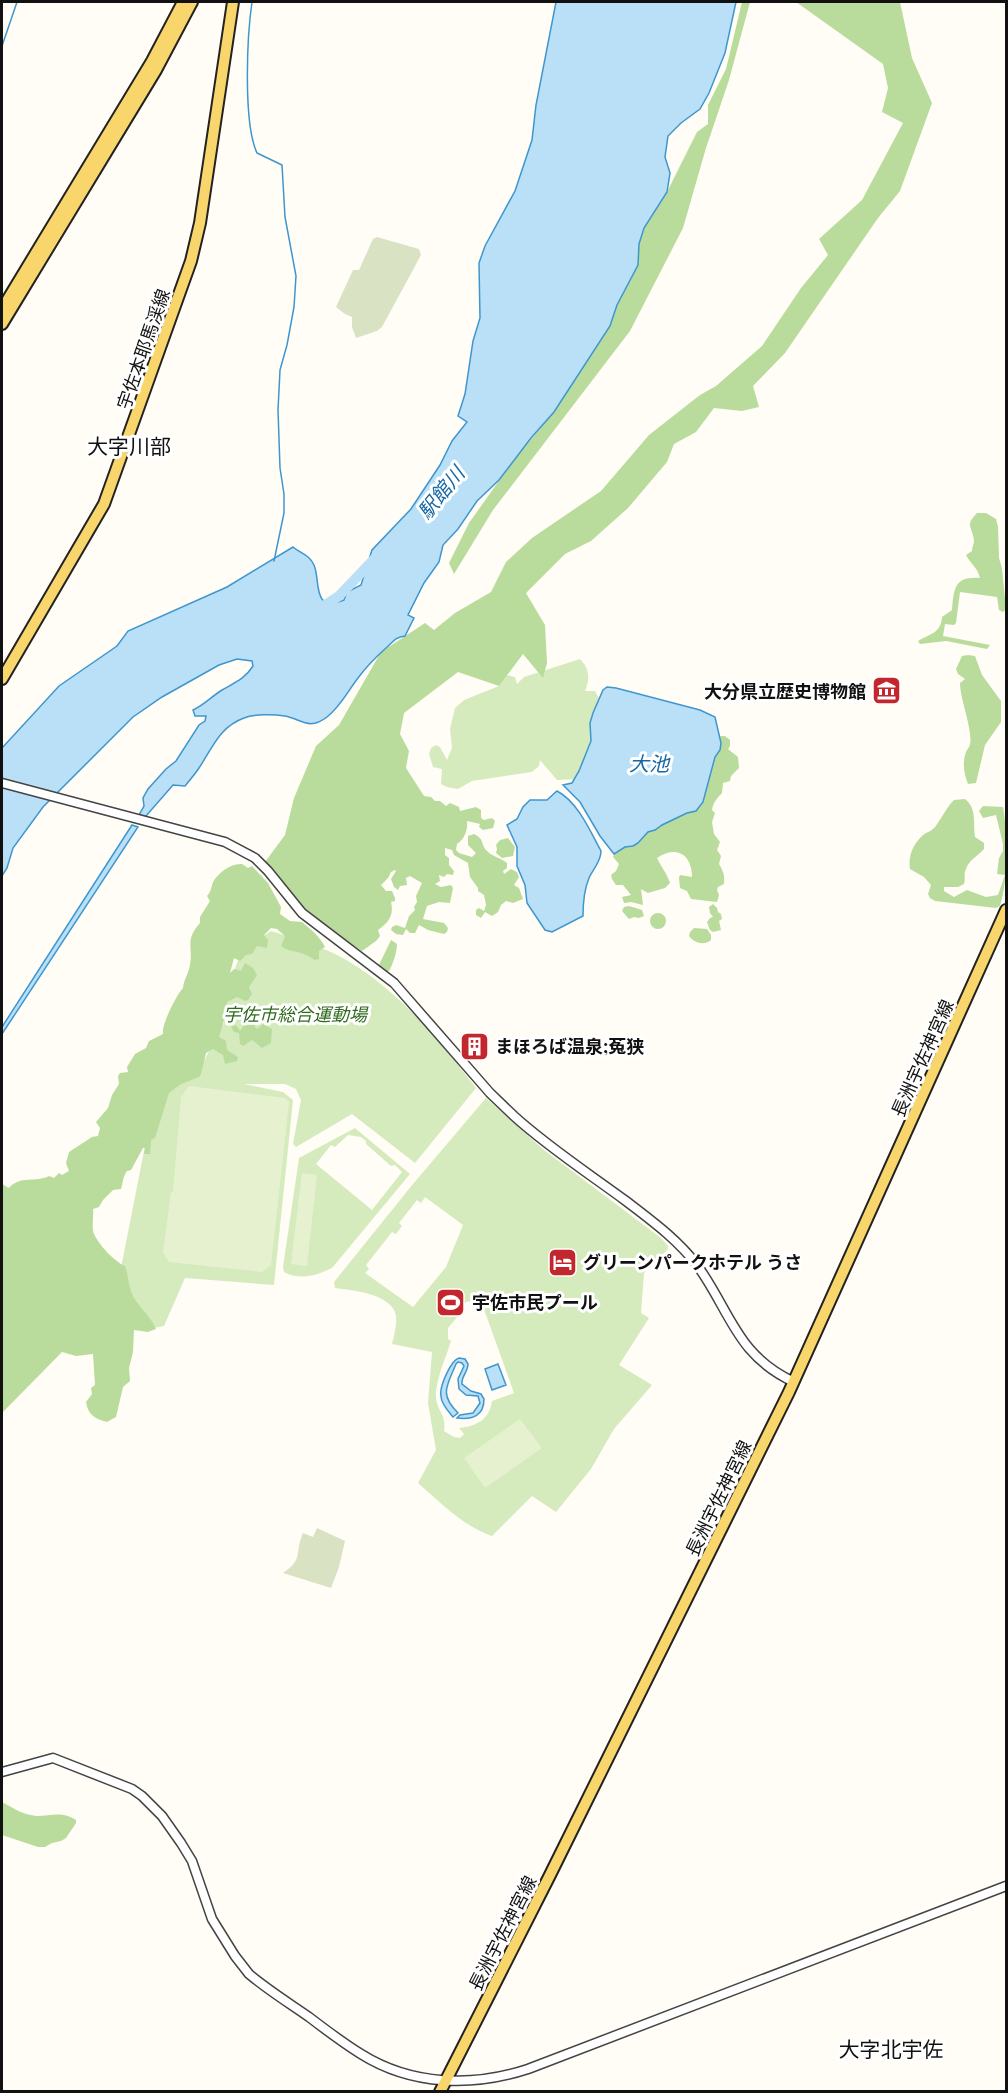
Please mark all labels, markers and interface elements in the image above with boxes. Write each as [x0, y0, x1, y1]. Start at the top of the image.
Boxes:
street label: 宇佐本耶馬渓線 [111, 286, 175, 412]
district label: 大字川部 [87, 431, 171, 459]
water label: 駅館川 [411, 459, 471, 524]
museum icon: 大分県立歴史博物館 [871, 675, 903, 707]
place label: 大分県立歴史博物館 [704, 679, 866, 703]
water label: 大池 [629, 749, 671, 776]
street label: 長洲宇佐神宮線 [885, 996, 959, 1120]
park label: 宇佐市総合運動場 [223, 1002, 369, 1026]
building icon: まほろば温泉;菟狭 [458, 1030, 490, 1062]
place label: まほろば温泉;菟狭 [495, 1034, 644, 1058]
hotel icon: グリーンパークホテル うさ [546, 1246, 578, 1278]
place label: グリーンパークホテル うさ [583, 1250, 802, 1274]
sports icon: 宇佐市民プール [435, 1286, 467, 1318]
place label: 宇佐市民プール [472, 1290, 598, 1314]
street label: 長洲宇佐神宮線 [680, 1436, 756, 1560]
street label: 長洲宇佐神宮線 [463, 1871, 541, 1995]
district label: 大字北宇佐 [839, 2034, 944, 2062]

